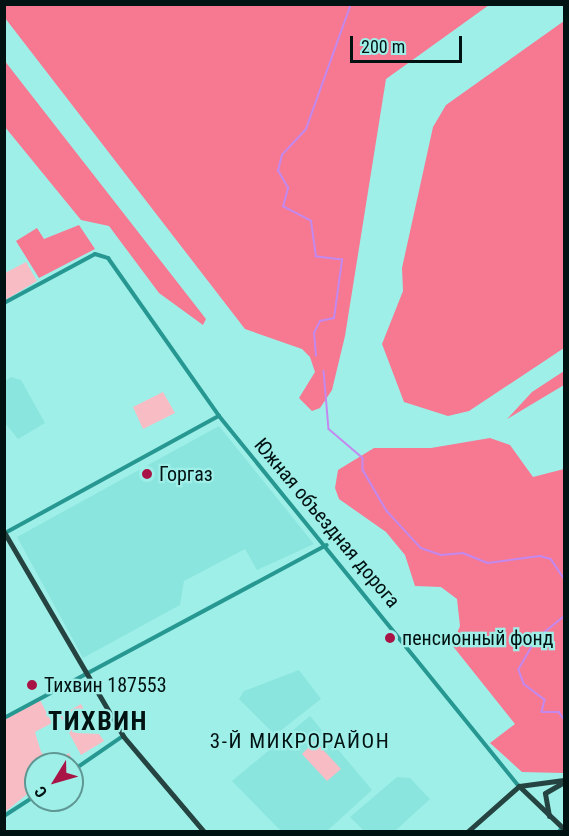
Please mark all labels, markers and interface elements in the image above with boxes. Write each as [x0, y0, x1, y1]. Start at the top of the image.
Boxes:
scale bar [353, 24, 466, 62]
text: 200 m [361, 36, 405, 57]
street label: Южная объездная дорога [249, 433, 405, 613]
place label: Горгаз [159, 462, 213, 486]
marker: Горгаз [140, 467, 154, 481]
place label: пенсионный фонд [402, 626, 553, 650]
marker: пенсионный фонд [383, 631, 397, 645]
place label: Тихвин 187553 [44, 673, 167, 697]
marker: Тихвин 187553 [25, 678, 39, 692]
district label: ТИХВИН [48, 706, 148, 738]
district label: 3-Й МИКРОРАЙОН [210, 728, 390, 754]
north arrow [24, 752, 84, 812]
text: С [30, 783, 51, 801]

